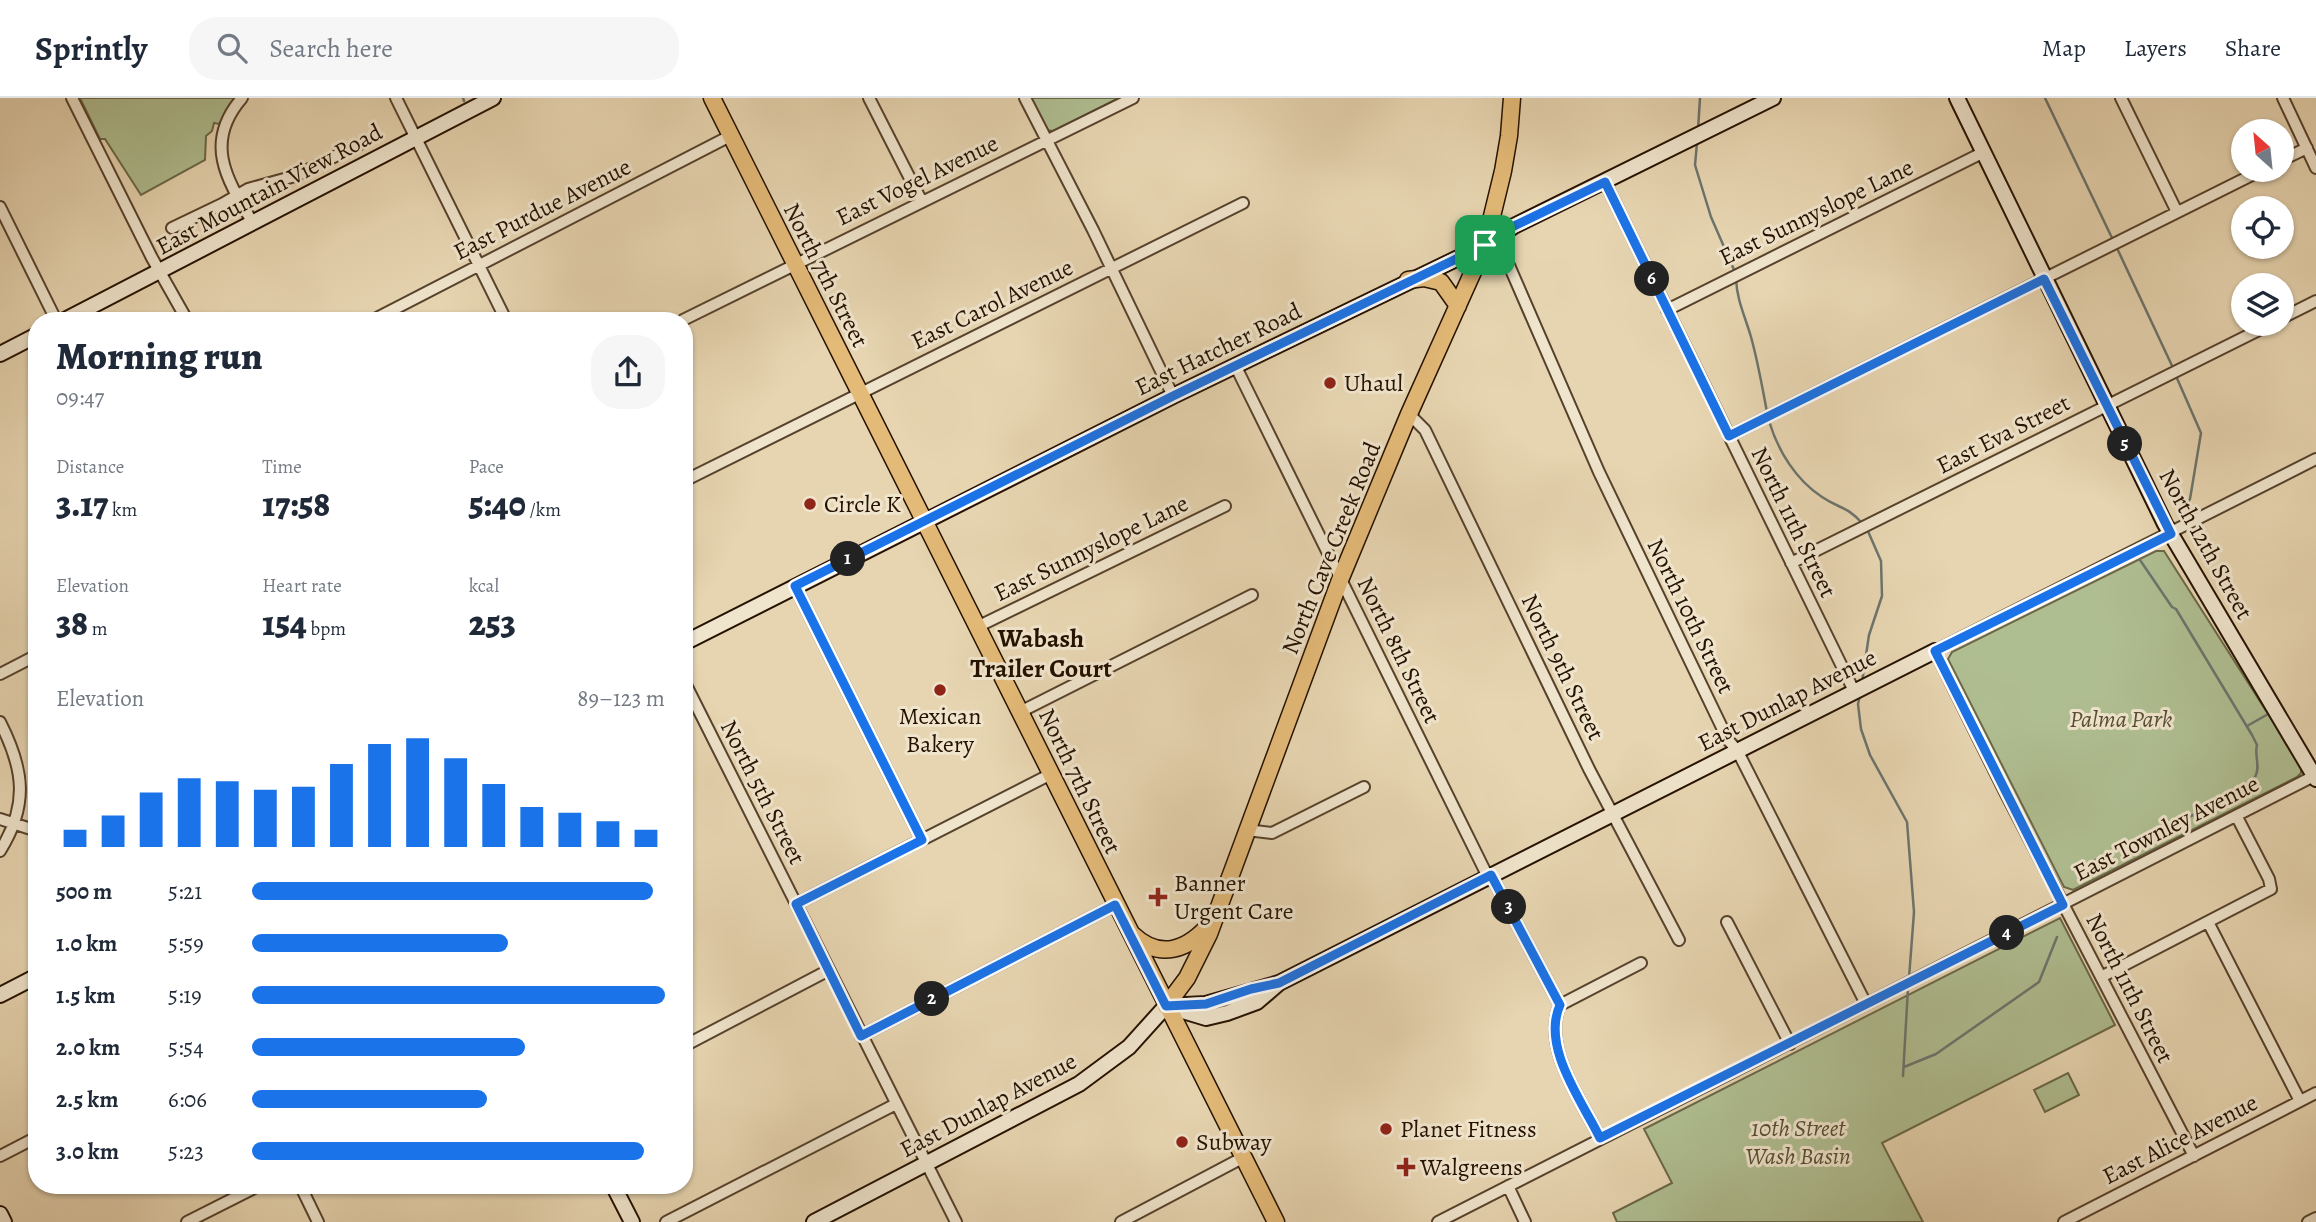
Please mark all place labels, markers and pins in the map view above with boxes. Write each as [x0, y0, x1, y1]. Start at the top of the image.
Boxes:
pin [1455, 215, 1515, 275]
pin: 6 [1634, 262, 1670, 296]
place label: Uhaul [1344, 367, 1403, 399]
marker: Uhaul [1322, 375, 1338, 391]
pin: 5 [2108, 426, 2142, 462]
place label: Circle K [824, 488, 901, 520]
marker: Circle K [802, 496, 818, 512]
pin: 1 [830, 542, 866, 576]
marker: Mexican Bakery [932, 682, 948, 698]
place label: Mexican Bakery [899, 700, 981, 760]
place label: Banner Urgent Care [1174, 867, 1294, 927]
marker: Banner Urgent Care [1148, 887, 1168, 907]
pin: 3 [1492, 890, 1526, 924]
pin: 4 [1990, 916, 2024, 950]
pin: 2 [914, 982, 950, 1016]
place label: Planet Fitness [1400, 1113, 1537, 1145]
marker: Planet Fitness [1378, 1121, 1394, 1137]
place label: Subway [1196, 1126, 1272, 1158]
marker: Subway [1174, 1134, 1190, 1150]
place label: Walgreens [1419, 1151, 1523, 1183]
marker: Walgreens [1398, 1159, 1414, 1175]

